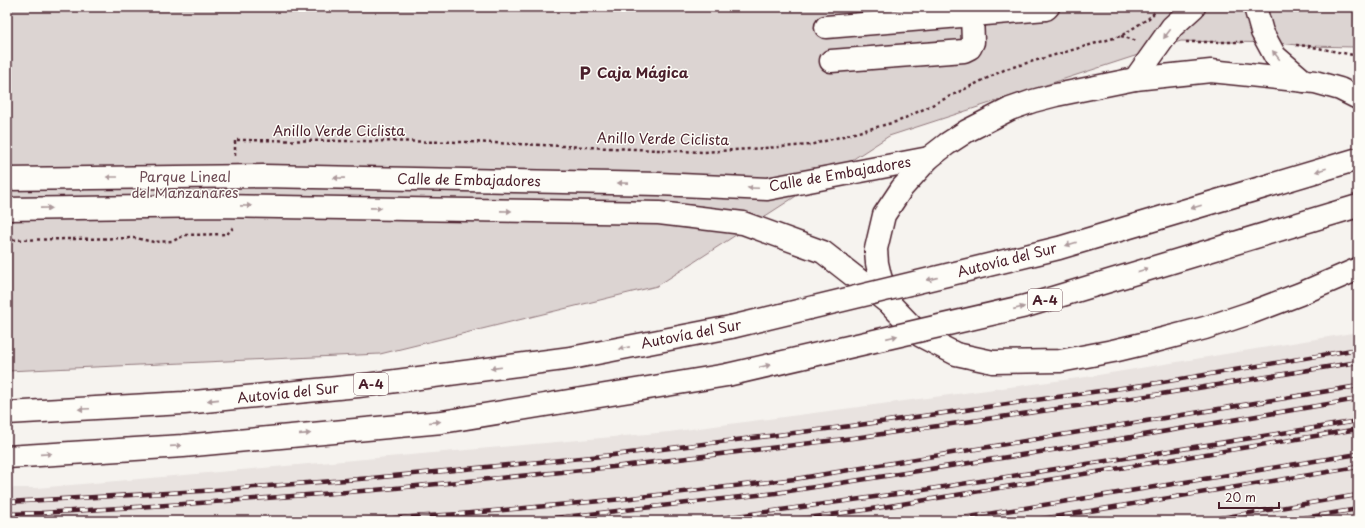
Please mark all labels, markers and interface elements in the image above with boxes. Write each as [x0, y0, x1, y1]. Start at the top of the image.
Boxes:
one-way arrow [1162, 29, 1171, 40]
one-way arrow [1271, 50, 1280, 60]
place label: Caja Mágica [597, 62, 689, 83]
parking icon: Caja Mágica [576, 64, 594, 82]
street label: Anillo Verde Ciclista [273, 120, 405, 141]
street label: Anillo Verde Ciclista [597, 127, 730, 150]
street label: Calle de Embajadores [767, 151, 912, 196]
park label: Parque Lineal del Manzanares [132, 166, 238, 203]
one-way arrow [1314, 167, 1326, 173]
street label: Calle de Embajadores [397, 168, 541, 191]
one-way arrow [105, 174, 118, 180]
one-way arrow [332, 175, 345, 181]
one-way arrow [616, 180, 629, 186]
one-way arrow [746, 185, 759, 191]
one-way arrow [240, 203, 253, 209]
one-way arrow [1190, 204, 1202, 210]
one-way arrow [40, 205, 53, 211]
one-way arrow [370, 205, 382, 212]
one-way arrow [500, 208, 513, 214]
street label: Autovía del Sur [955, 237, 1059, 282]
one-way arrow [1065, 241, 1077, 247]
one-way arrow [1138, 267, 1150, 273]
one-way arrow [925, 276, 938, 282]
road number: A-4 [1028, 289, 1062, 311]
one-way arrow [1013, 304, 1025, 310]
street label: Autovía del Sur [639, 313, 743, 354]
one-way arrow [886, 333, 898, 339]
one-way arrow [618, 345, 630, 351]
one-way arrow [760, 363, 772, 369]
one-way arrow [490, 365, 502, 371]
road number: A-4 [354, 373, 388, 395]
street label: Autovía del Sur [236, 377, 340, 408]
one-way arrow [207, 397, 219, 403]
one-way arrow [78, 405, 90, 412]
one-way arrow [429, 419, 441, 426]
one-way arrow [299, 431, 311, 438]
one-way arrow [170, 443, 182, 450]
one-way arrow [40, 451, 52, 458]
scale bar [1219, 484, 1279, 510]
text: 20 m [1225, 488, 1256, 506]

